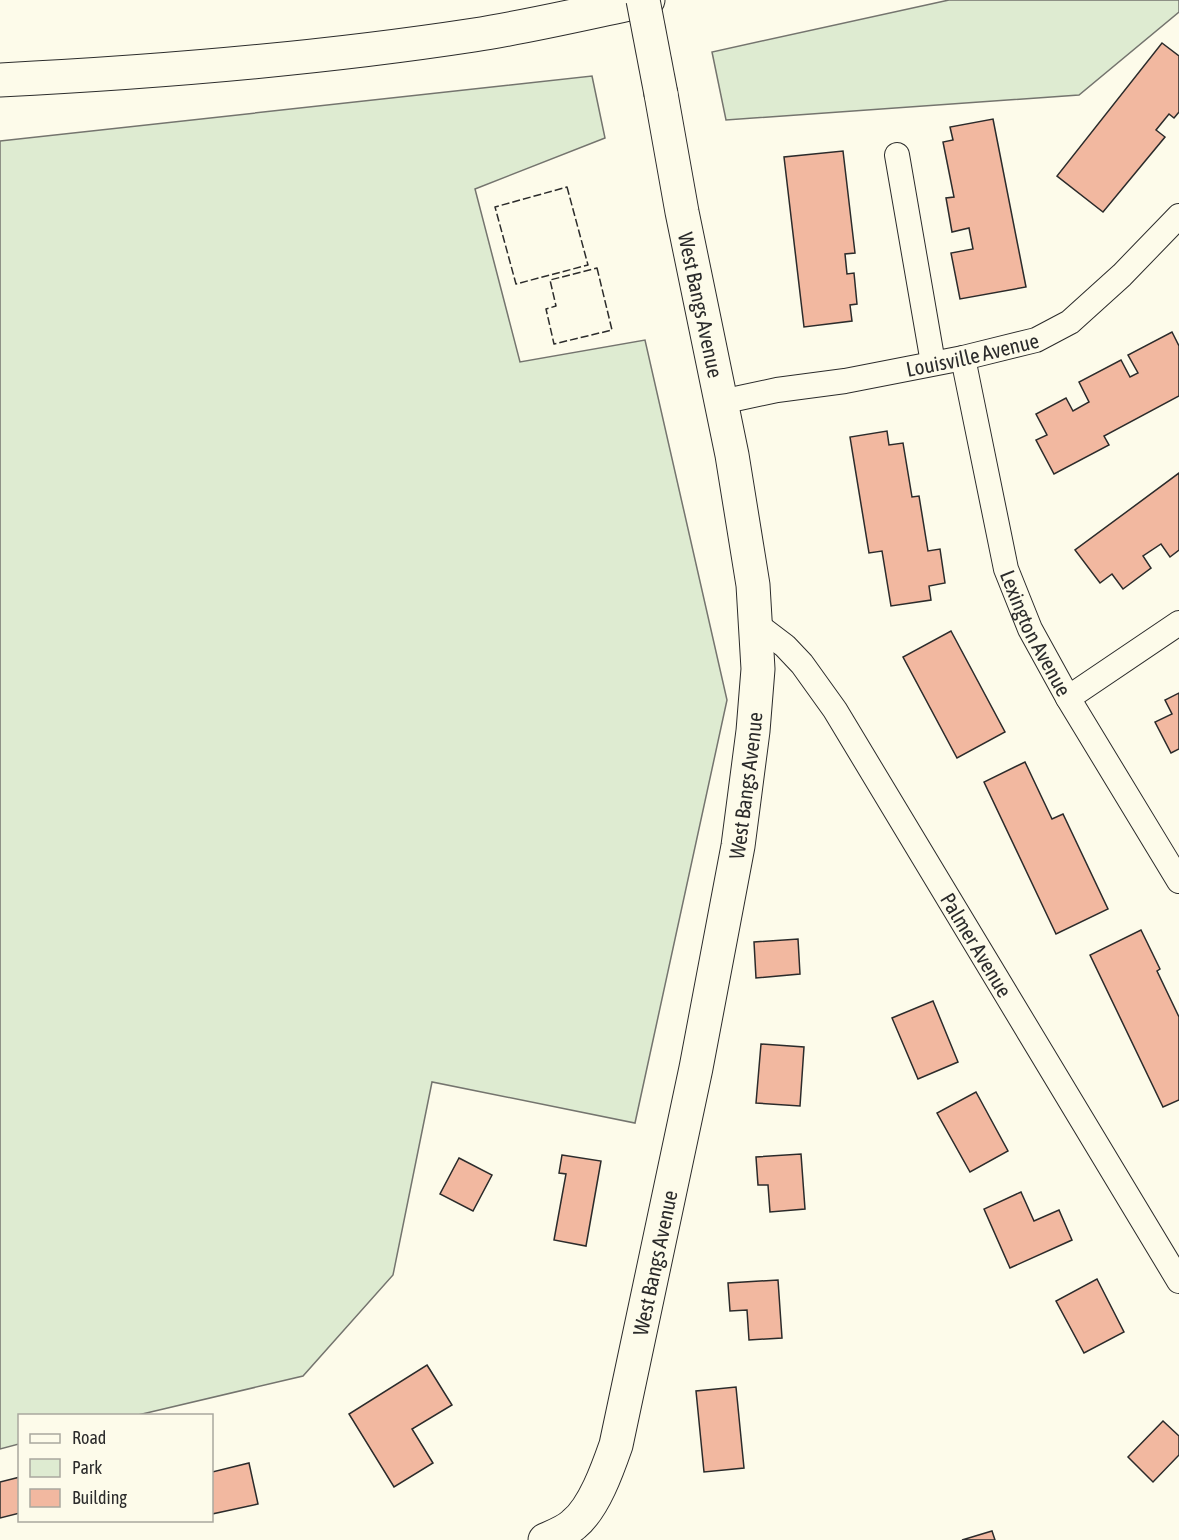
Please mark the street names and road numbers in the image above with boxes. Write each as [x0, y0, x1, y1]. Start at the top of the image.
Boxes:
street label: West Bangs Avenue [674, 230, 728, 380]
street label: Louisville Avenue [904, 328, 1041, 381]
street label: Lexington Avenue [996, 567, 1076, 700]
street label: West Bangs Avenue [724, 711, 766, 861]
street label: Palmer Avenue [936, 889, 1017, 1001]
street label: West Bangs Avenue [628, 1188, 682, 1338]

